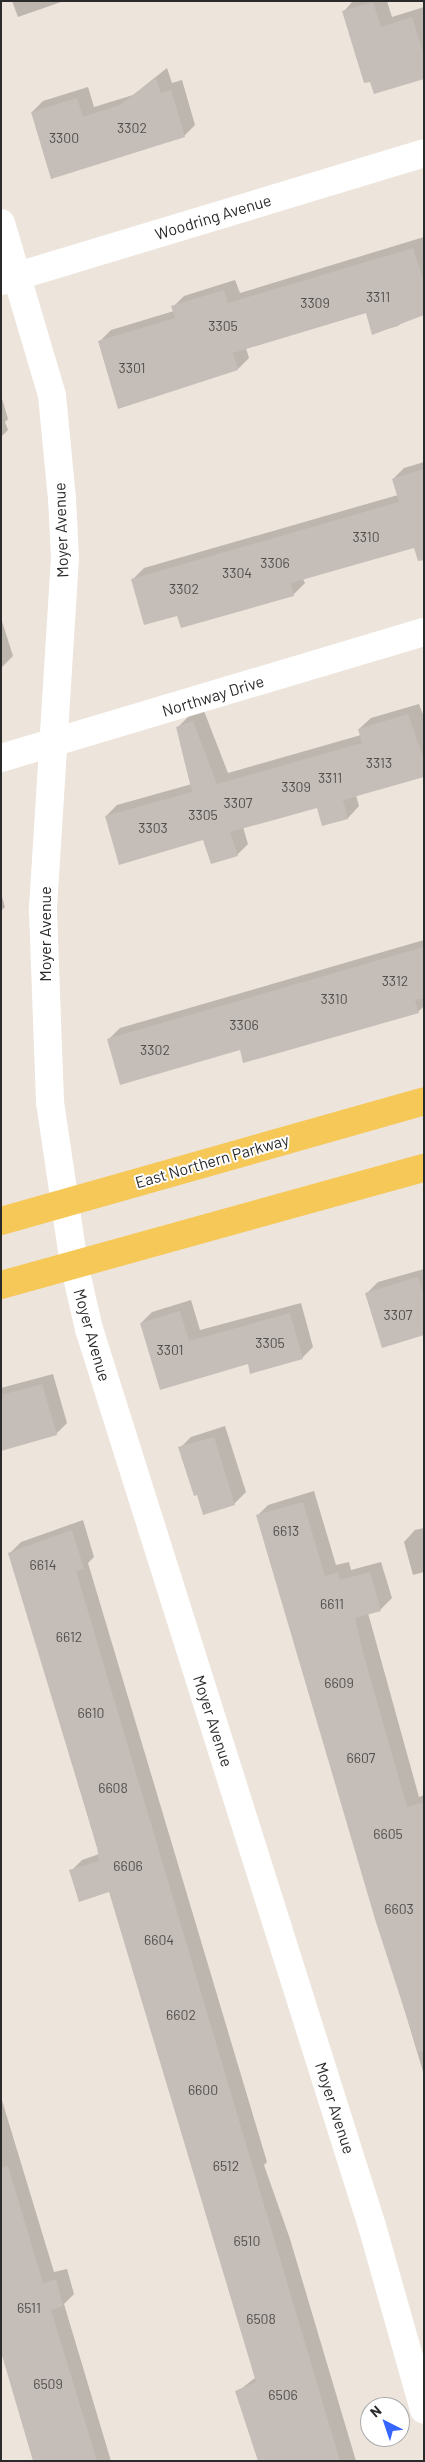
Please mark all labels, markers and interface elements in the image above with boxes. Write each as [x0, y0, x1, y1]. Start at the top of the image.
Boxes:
house number: 3302 [117, 120, 147, 136]
house number: 3300 [49, 130, 79, 146]
street label: Woodring Avenue [153, 190, 273, 244]
house number: 3311 [366, 289, 390, 305]
house number: 3309 [300, 295, 330, 311]
house number: 3305 [208, 318, 238, 334]
house number: 3301 [119, 360, 145, 376]
street label: Moyer Avenue [50, 482, 72, 578]
house number: 3310 [352, 529, 380, 545]
house number: 3306 [260, 555, 290, 571]
house number: 3304 [222, 565, 252, 581]
house number: 3302 [169, 581, 199, 597]
street label: Northway Drive [160, 671, 266, 721]
house number: 3313 [366, 755, 392, 771]
house number: 3311 [318, 770, 342, 786]
house number: 3309 [281, 779, 311, 795]
house number: 3307 [224, 795, 252, 811]
house number: 3305 [188, 807, 218, 823]
house number: 3303 [138, 820, 168, 836]
street label: Moyer Avenue [35, 886, 55, 982]
house number: 3312 [382, 973, 408, 989]
house number: 3310 [320, 991, 348, 1007]
house number: 3306 [229, 1017, 259, 1033]
house number: 3302 [140, 1042, 170, 1058]
street label: East Northern Parkway [133, 1130, 291, 1192]
street label: Moyer Avenue [70, 1287, 114, 1383]
house number: 3307 [384, 1307, 412, 1323]
house number: 3305 [255, 1335, 285, 1351]
house number: 3301 [157, 1342, 183, 1358]
house number: 6613 [273, 1523, 299, 1539]
house number: 6614 [30, 1557, 56, 1573]
house number: 6611 [320, 1596, 344, 1612]
house number: 6612 [56, 1629, 82, 1645]
street label: Moyer Avenue [189, 1673, 237, 1769]
house number: 6609 [324, 1675, 354, 1691]
house number: 6610 [78, 1705, 104, 1721]
house number: 6607 [347, 1750, 375, 1766]
house number: 6608 [98, 1780, 128, 1796]
house number: 6605 [373, 1826, 403, 1842]
house number: 6606 [113, 1858, 143, 1874]
house number: 6603 [384, 1901, 414, 1917]
house number: 6604 [144, 1932, 174, 1948]
house number: 6602 [166, 2007, 196, 2023]
street label: Moyer Avenue [311, 2060, 359, 2156]
house number: 6600 [188, 2082, 218, 2098]
house number: 6512 [213, 2158, 239, 2174]
house number: 6510 [234, 2233, 260, 2249]
house number: 6511 [17, 2300, 41, 2316]
house number: 6508 [246, 2311, 276, 2327]
house number: 6509 [33, 2376, 63, 2392]
house number: 6506 [268, 2387, 298, 2403]
north arrow [360, 2397, 410, 2447]
text: N [366, 2402, 385, 2421]

